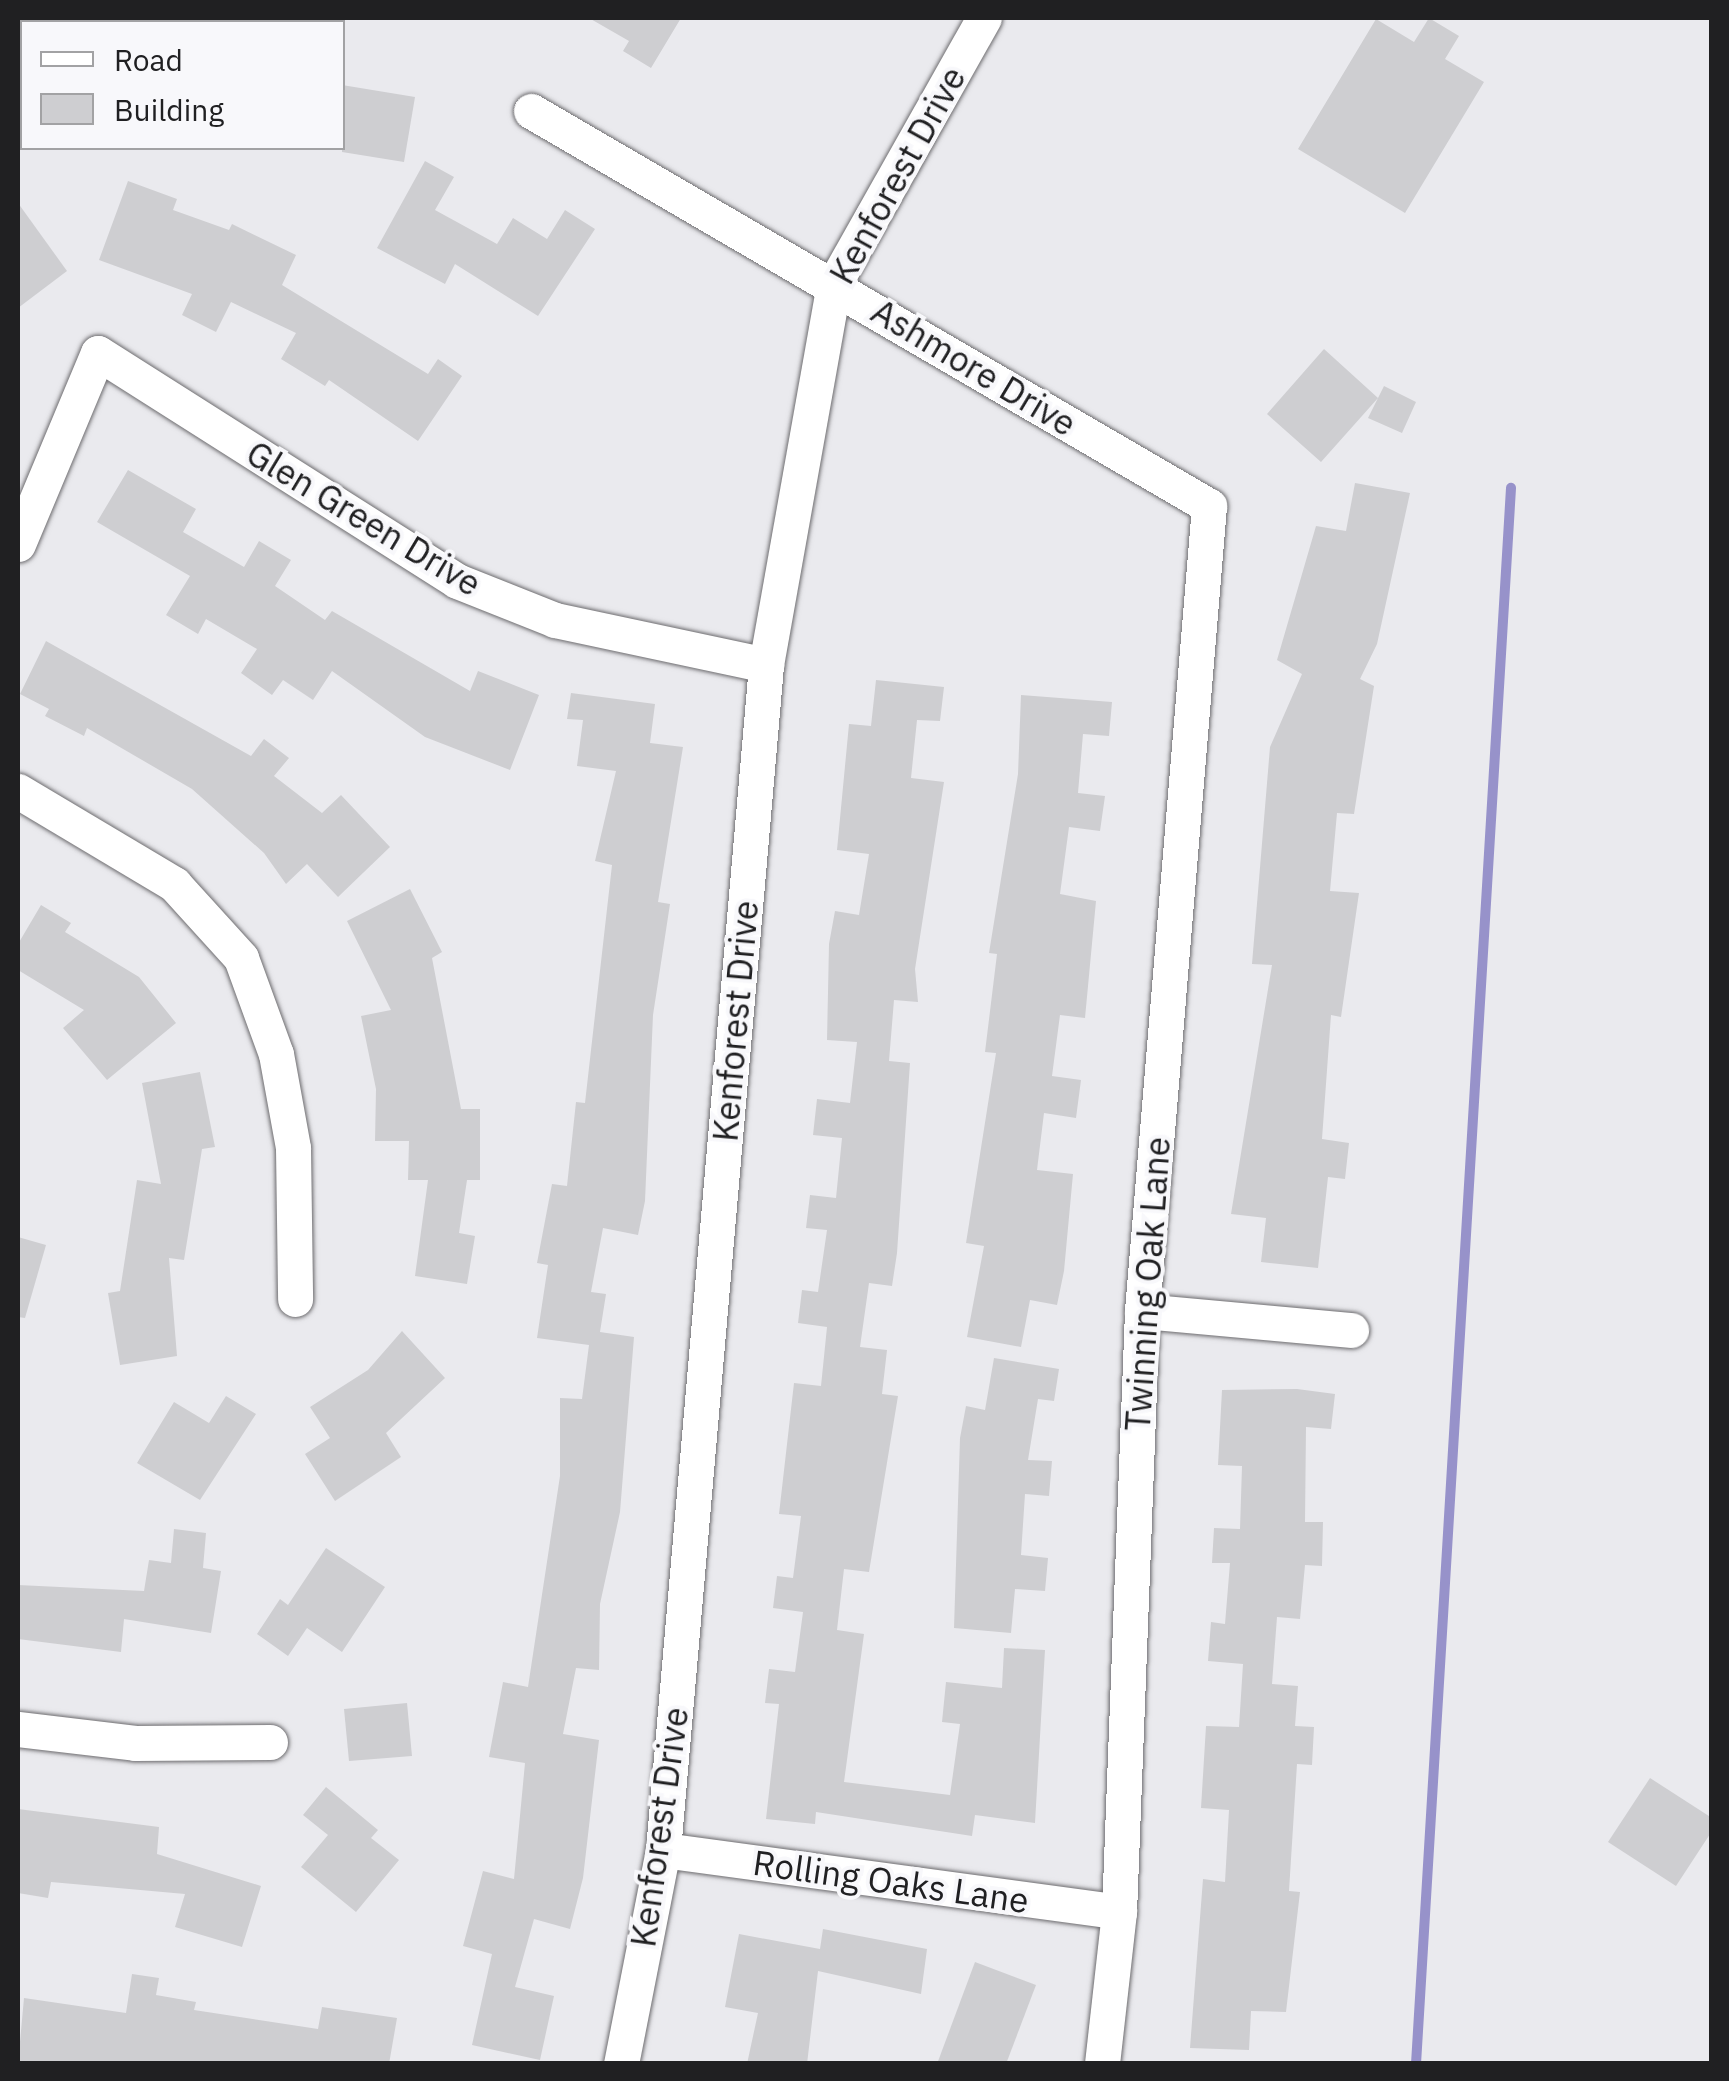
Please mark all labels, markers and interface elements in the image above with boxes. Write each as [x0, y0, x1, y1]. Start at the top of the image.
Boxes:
legend [20, 20, 345, 150]
text: Road [114, 40, 183, 79]
street label: Kenforest Drive [820, 59, 974, 291]
text: Building [114, 90, 224, 129]
street label: Ashmore Drive [864, 290, 1084, 444]
street label: Glen Green Drive [239, 431, 489, 605]
street label: Kenforest Drive [704, 899, 766, 1143]
street label: Twinning Oak Lane [1116, 1135, 1178, 1433]
street label: Kenforest Drive [621, 1704, 697, 1950]
street label: Rolling Oaks Lane [750, 1841, 1032, 1921]

